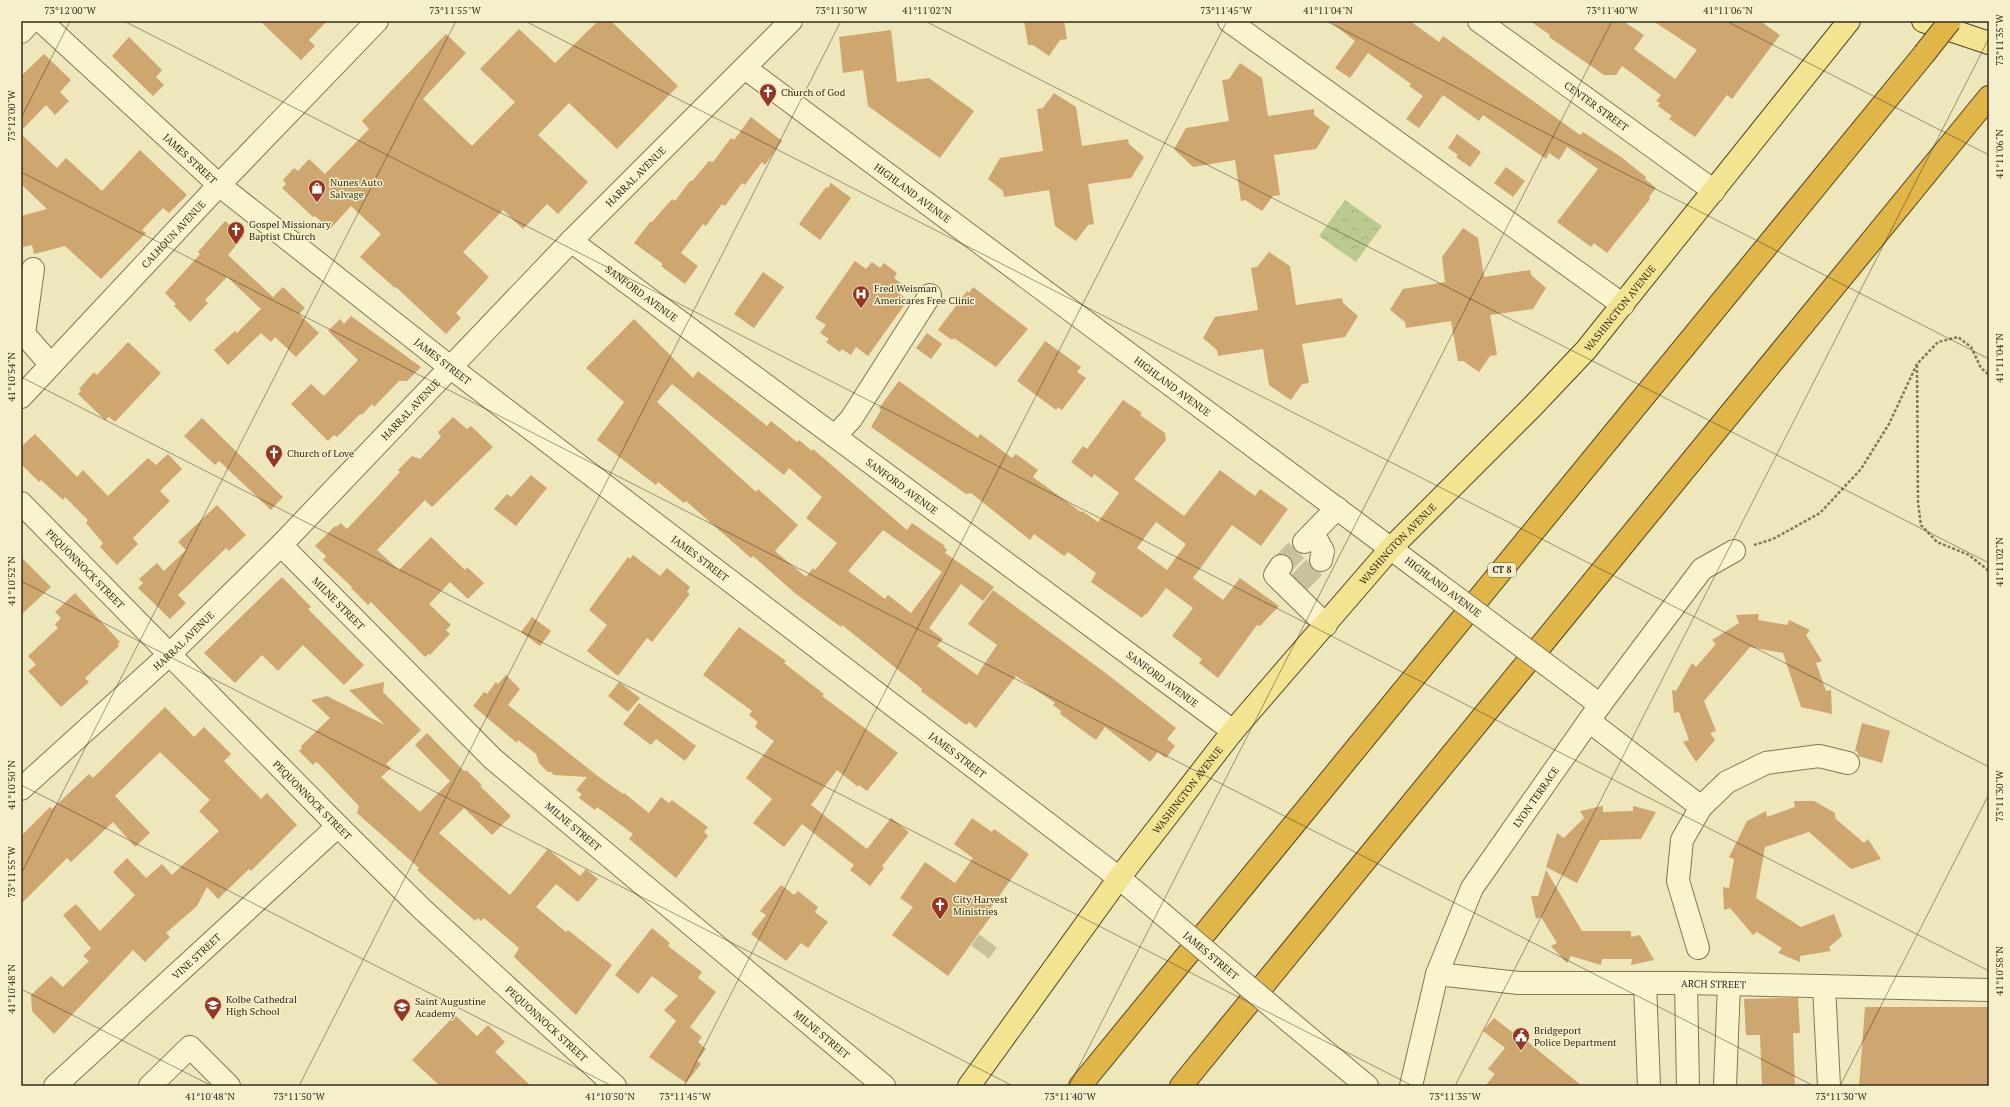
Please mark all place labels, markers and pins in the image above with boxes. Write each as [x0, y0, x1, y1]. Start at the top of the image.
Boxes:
church icon: Church of God [758, 82, 778, 107]
place label: Church of God [781, 86, 846, 99]
place label: Nunes Auto Salvage [330, 176, 383, 201]
shop icon: Nunes Auto Salvage [307, 178, 327, 203]
place label: Gospel Missionary Baptist Church [249, 218, 332, 243]
church icon: Gospel Missionary Baptist Church [226, 220, 246, 245]
place label: Fred Weisman Americares Free Clinic [874, 282, 975, 307]
hospital icon: Fred Weisman Americares Free Clinic [851, 284, 871, 309]
church icon: Church of Love [264, 443, 284, 468]
place label: Church of Love [287, 447, 354, 460]
place label: City Harvest Ministries [953, 893, 1008, 918]
church icon: City Harvest Ministries [930, 895, 950, 920]
place label: Kolbe Cathedral High School [226, 993, 297, 1018]
school or university icon: Kolbe Cathedral High School [203, 995, 223, 1020]
place label: Saint Augustine Academy [415, 995, 486, 1020]
school or university icon: Saint Augustine Academy [392, 997, 412, 1022]
place label: Bridgeport Police Department [1534, 1024, 1617, 1049]
public building icon: Bridgeport Police Department [1511, 1026, 1531, 1051]

